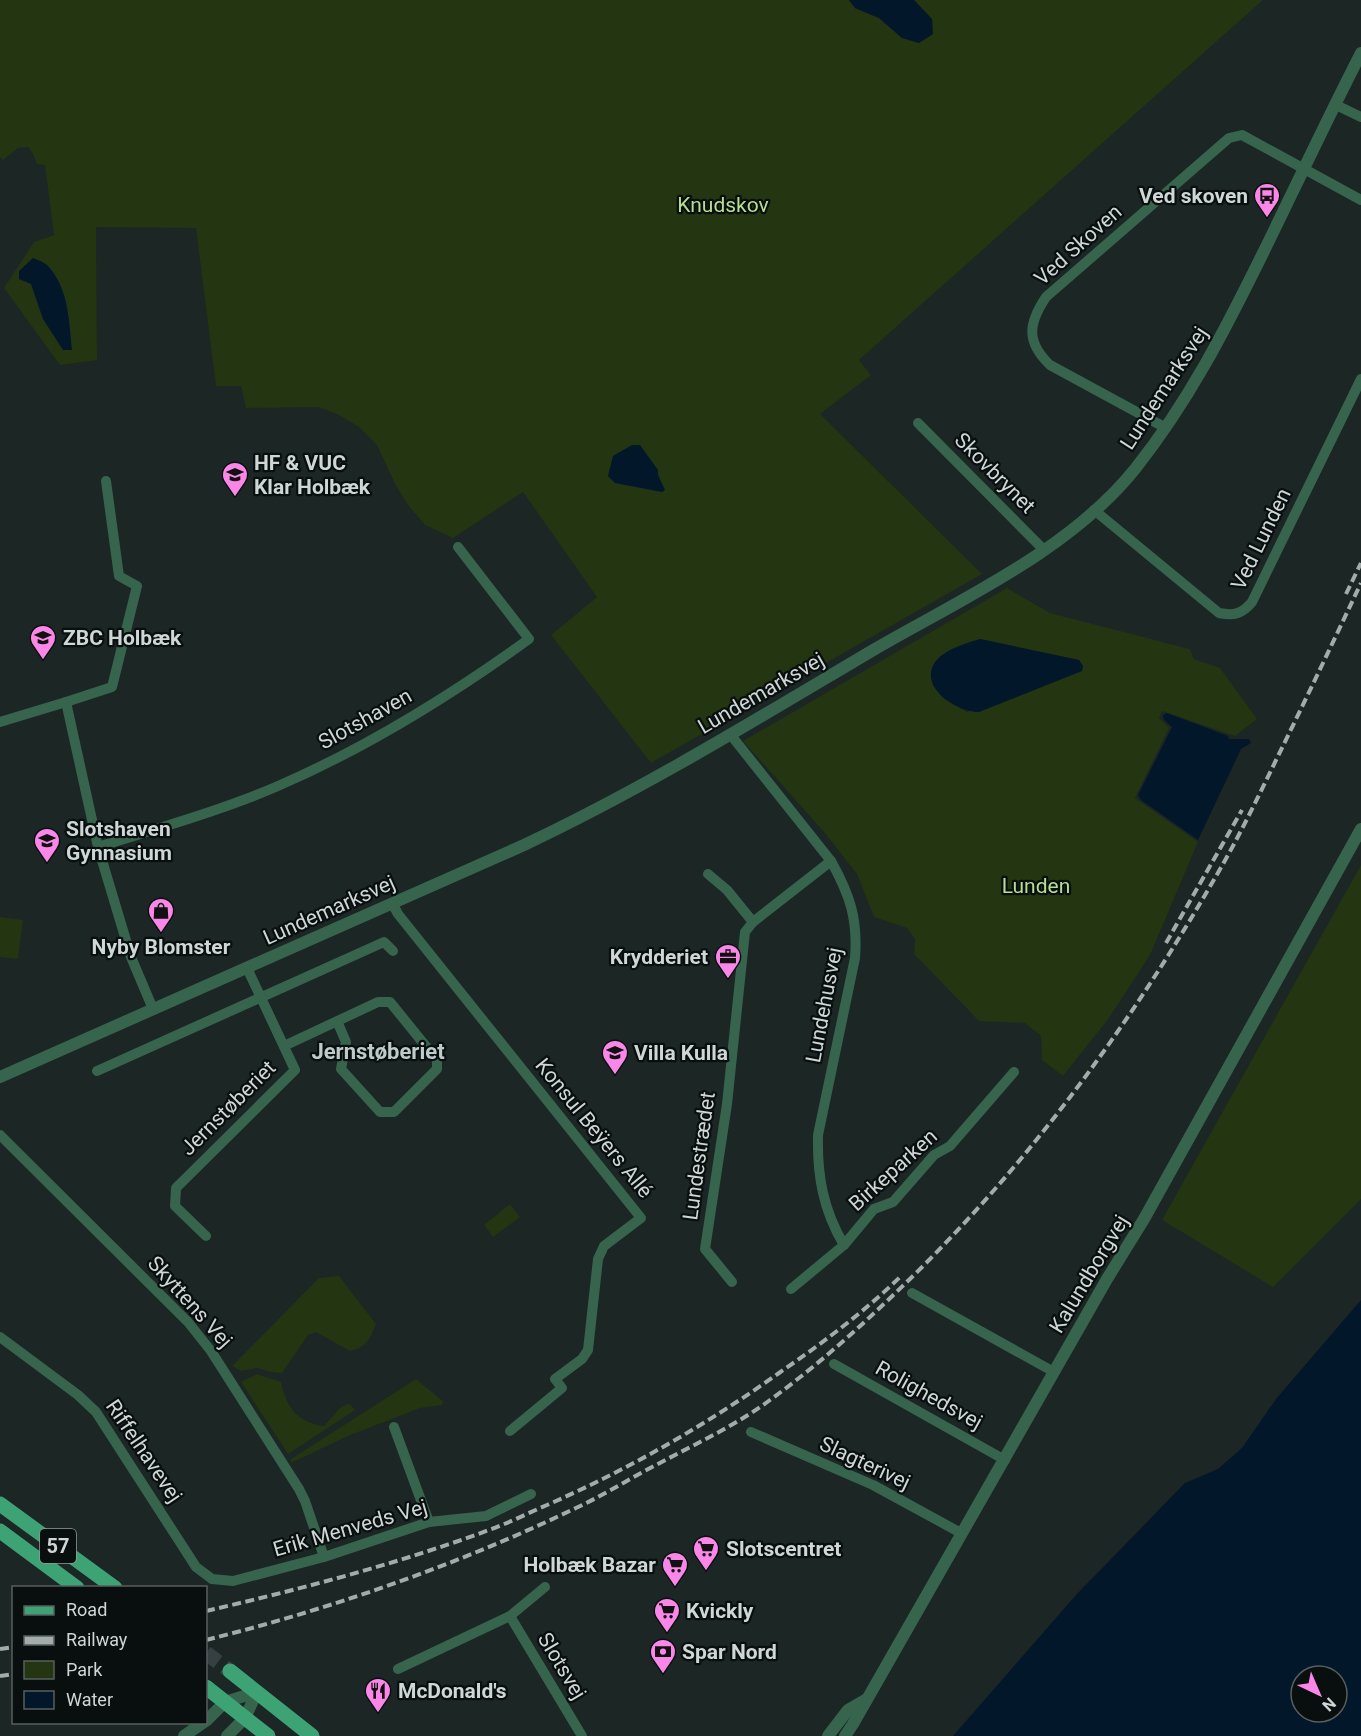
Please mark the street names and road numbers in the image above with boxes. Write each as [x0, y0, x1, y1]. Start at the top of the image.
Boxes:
street label: Ved Skoven [1030, 200, 1126, 290]
street label: Lundemarksvej [1115, 322, 1213, 454]
street label: Skovbrynet [950, 428, 1040, 518]
street label: Ved Lunden [1226, 484, 1296, 594]
street label: Lundemarksvej [694, 647, 828, 739]
street label: Slotshaven [314, 684, 416, 754]
street label: Lundemarksvej [259, 870, 399, 950]
street label: Lundehusvej [801, 945, 847, 1065]
street label: Konsul Beÿers Allé [530, 1053, 658, 1203]
street label: Jernstøberiet [176, 1056, 280, 1160]
street label: Lundestrædet [678, 1090, 720, 1222]
street label: Birkeparken [844, 1124, 942, 1216]
street label: Kalundborgvej [1044, 1211, 1134, 1337]
street label: Skyttens Vej [143, 1251, 237, 1353]
street label: Rolighedsvej [871, 1356, 987, 1434]
street label: Riffelhavevej [101, 1395, 187, 1507]
street label: Slagterivej [816, 1432, 914, 1494]
street label: Erik Menveds Vej [270, 1495, 430, 1561]
road number: 57 [40, 1529, 76, 1563]
street label: Slotsvej [533, 1628, 591, 1704]

